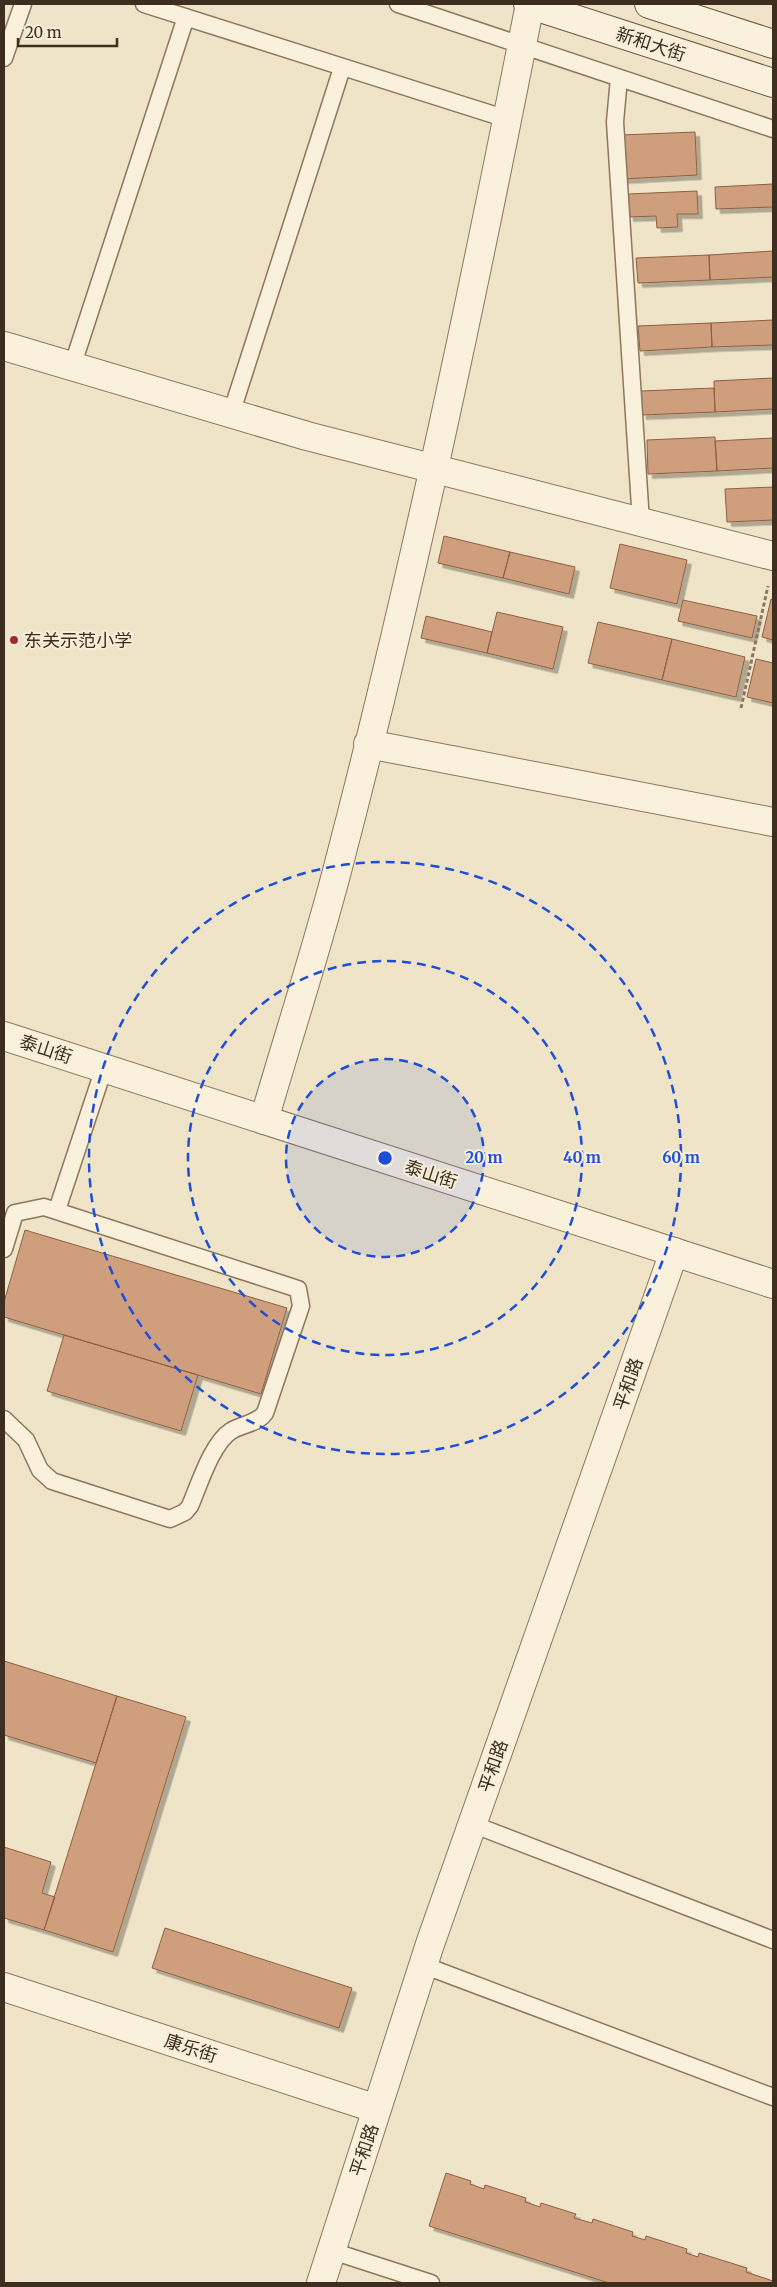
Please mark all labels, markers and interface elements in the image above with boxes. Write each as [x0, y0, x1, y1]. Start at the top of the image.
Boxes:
scale bar [18, 15, 116, 47]
street label: 新和大街 [613, 22, 689, 66]
text: 20 m [25, 23, 62, 42]
place label: 东关示范小学 [24, 629, 132, 652]
marker: 东关示范小学 [8, 634, 20, 646]
street label: 泰山街 [17, 1030, 75, 1068]
text: 20 m [465, 1148, 503, 1167]
text: 40 m [563, 1148, 601, 1167]
text: 60 m [662, 1148, 700, 1167]
centre of rings [376, 1149, 394, 1167]
street label: 泰山街 [402, 1155, 460, 1193]
street label: 平和路 [608, 1355, 648, 1413]
street label: 平和路 [473, 1737, 513, 1795]
street label: 康乐街 [162, 2029, 220, 2067]
street label: 平和路 [345, 2121, 383, 2179]

